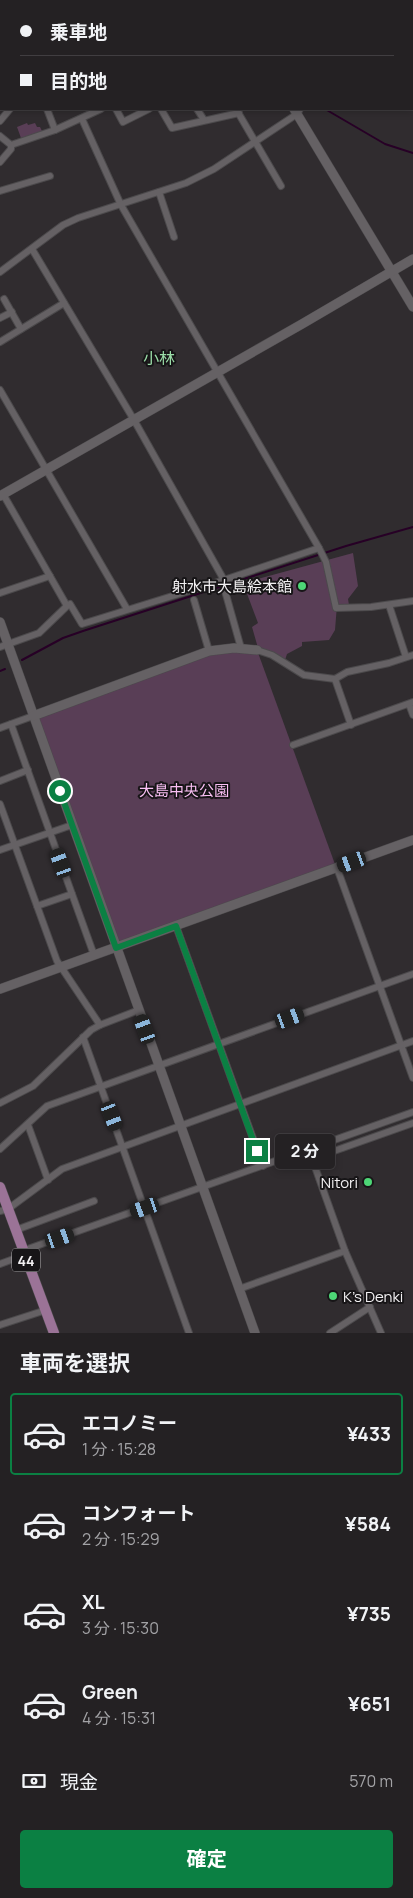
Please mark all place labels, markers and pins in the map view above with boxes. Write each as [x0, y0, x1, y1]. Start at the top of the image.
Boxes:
place label: 射水市大島絵本館 [172, 576, 292, 597]
marker: 射水市大島絵本館 [296, 580, 308, 592]
place label: Nitori [321, 1172, 358, 1193]
marker: Nitori [362, 1176, 374, 1188]
place label: K's Denki [343, 1286, 403, 1307]
marker: K's Denki [327, 1290, 339, 1302]

